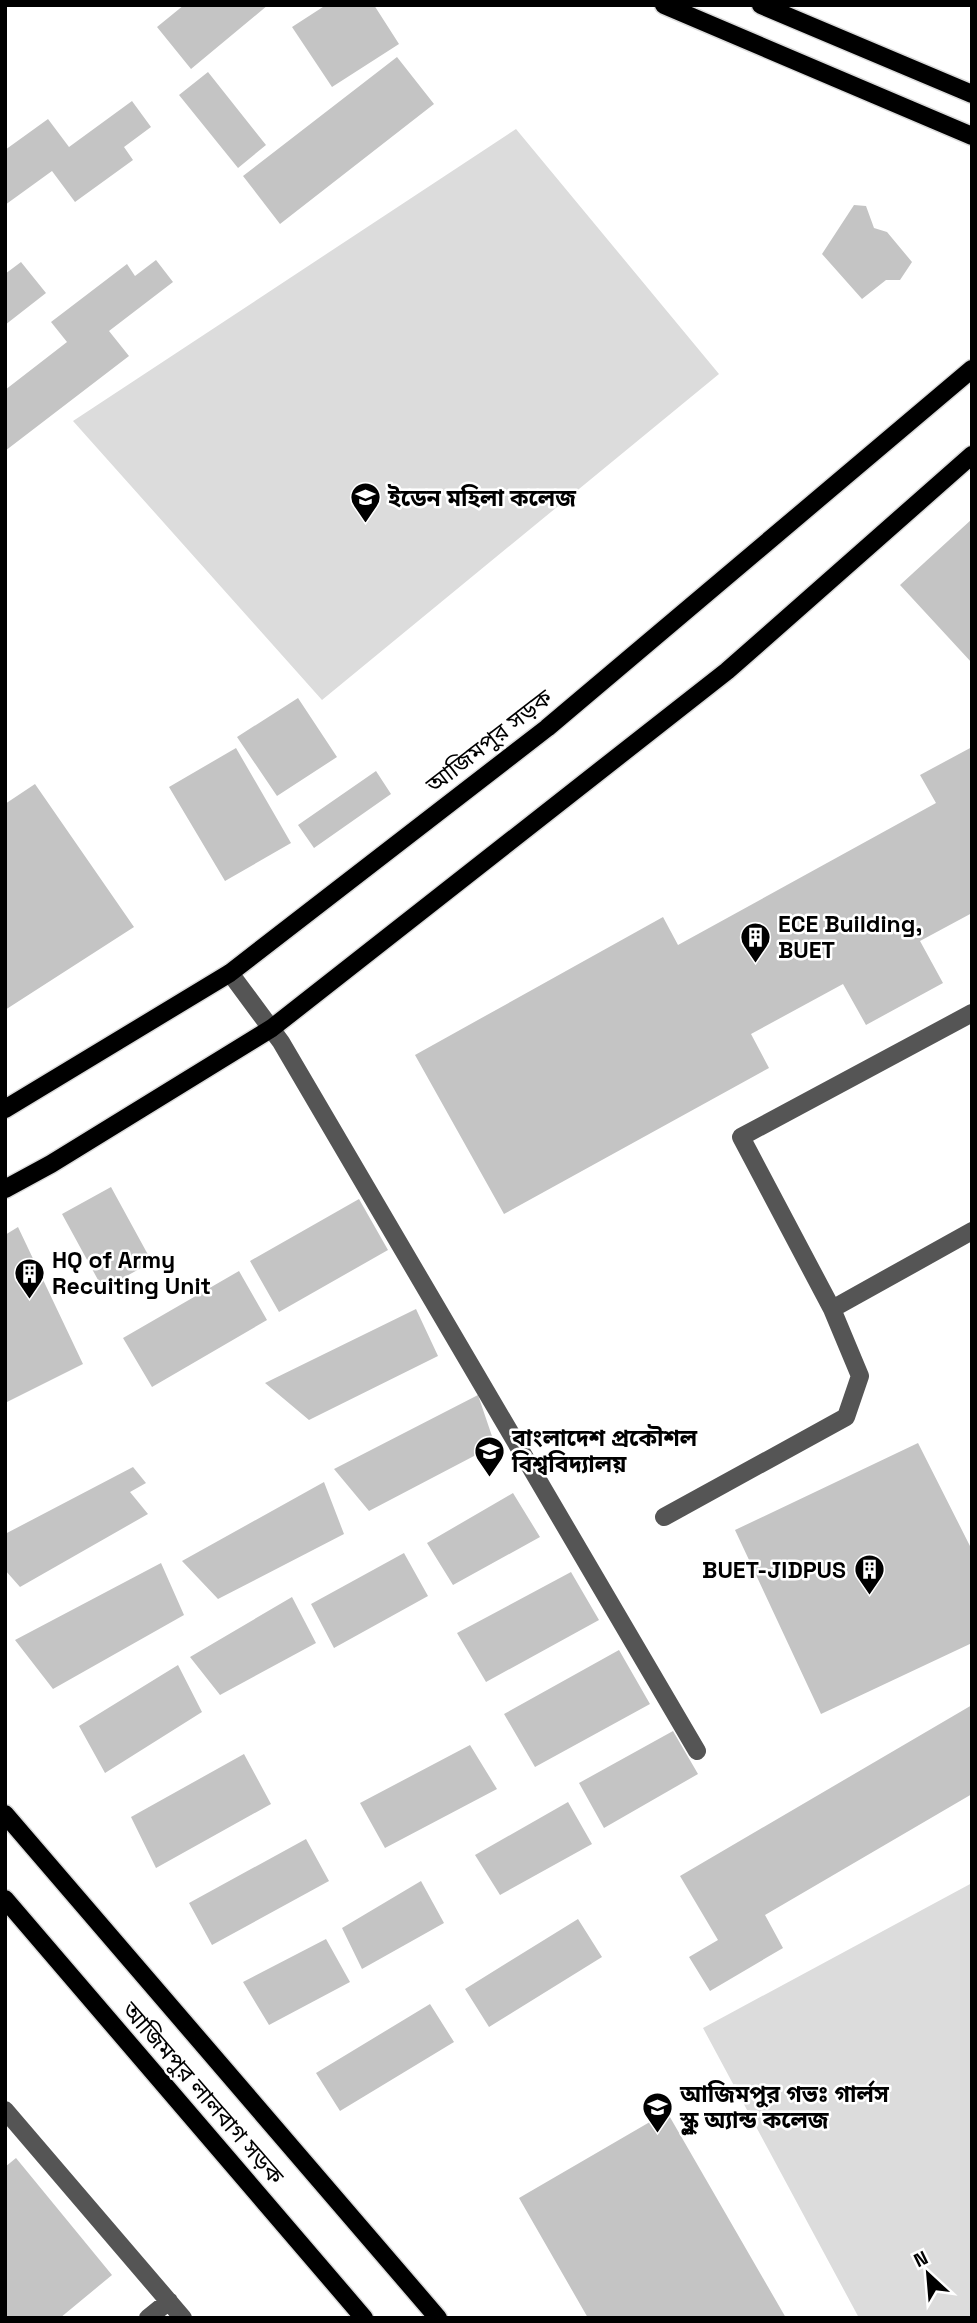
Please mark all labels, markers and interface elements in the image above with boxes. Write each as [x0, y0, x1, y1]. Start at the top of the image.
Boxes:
school or university icon: ইডেন মহিলা কলেজ [348, 481, 382, 525]
place label: ইডেন মহিলা কলেজ [387, 483, 577, 513]
street label: আজিমপুর সড়ক [419, 682, 558, 800]
place label: ECE Building, BUET [778, 909, 922, 965]
building icon: ECE Building, BUET [738, 920, 772, 964]
place label: HQ of Army Recuiting Unit [52, 1245, 211, 1301]
building icon: HQ of Army Recuiting Unit [12, 1256, 46, 1300]
place label: বাংলাদেশ প্রকৌশল বিশ্ববিদ্যালয় [511, 1423, 698, 1479]
school or university icon: বাংলাদেশ প্রকৌশল বিশ্ববিদ্যালয় [472, 1434, 506, 1478]
building icon: BUET-JIDPUS [852, 1553, 886, 1597]
place label: BUET-JIDPUS [702, 1555, 846, 1585]
street label: আজিমপুর লালবাগ সড়ক [115, 1995, 291, 2191]
place label: আজিমপুর গভঃ গার্লস স্কুল অ্যান্ড কলেজ [679, 2079, 890, 2136]
school or university icon: আজিমপুর গভঃ গার্লস স্কুল অ্যান্ড কলেজ [640, 2090, 674, 2134]
north arrow [893, 2239, 963, 2309]
text: N [910, 2245, 932, 2273]

